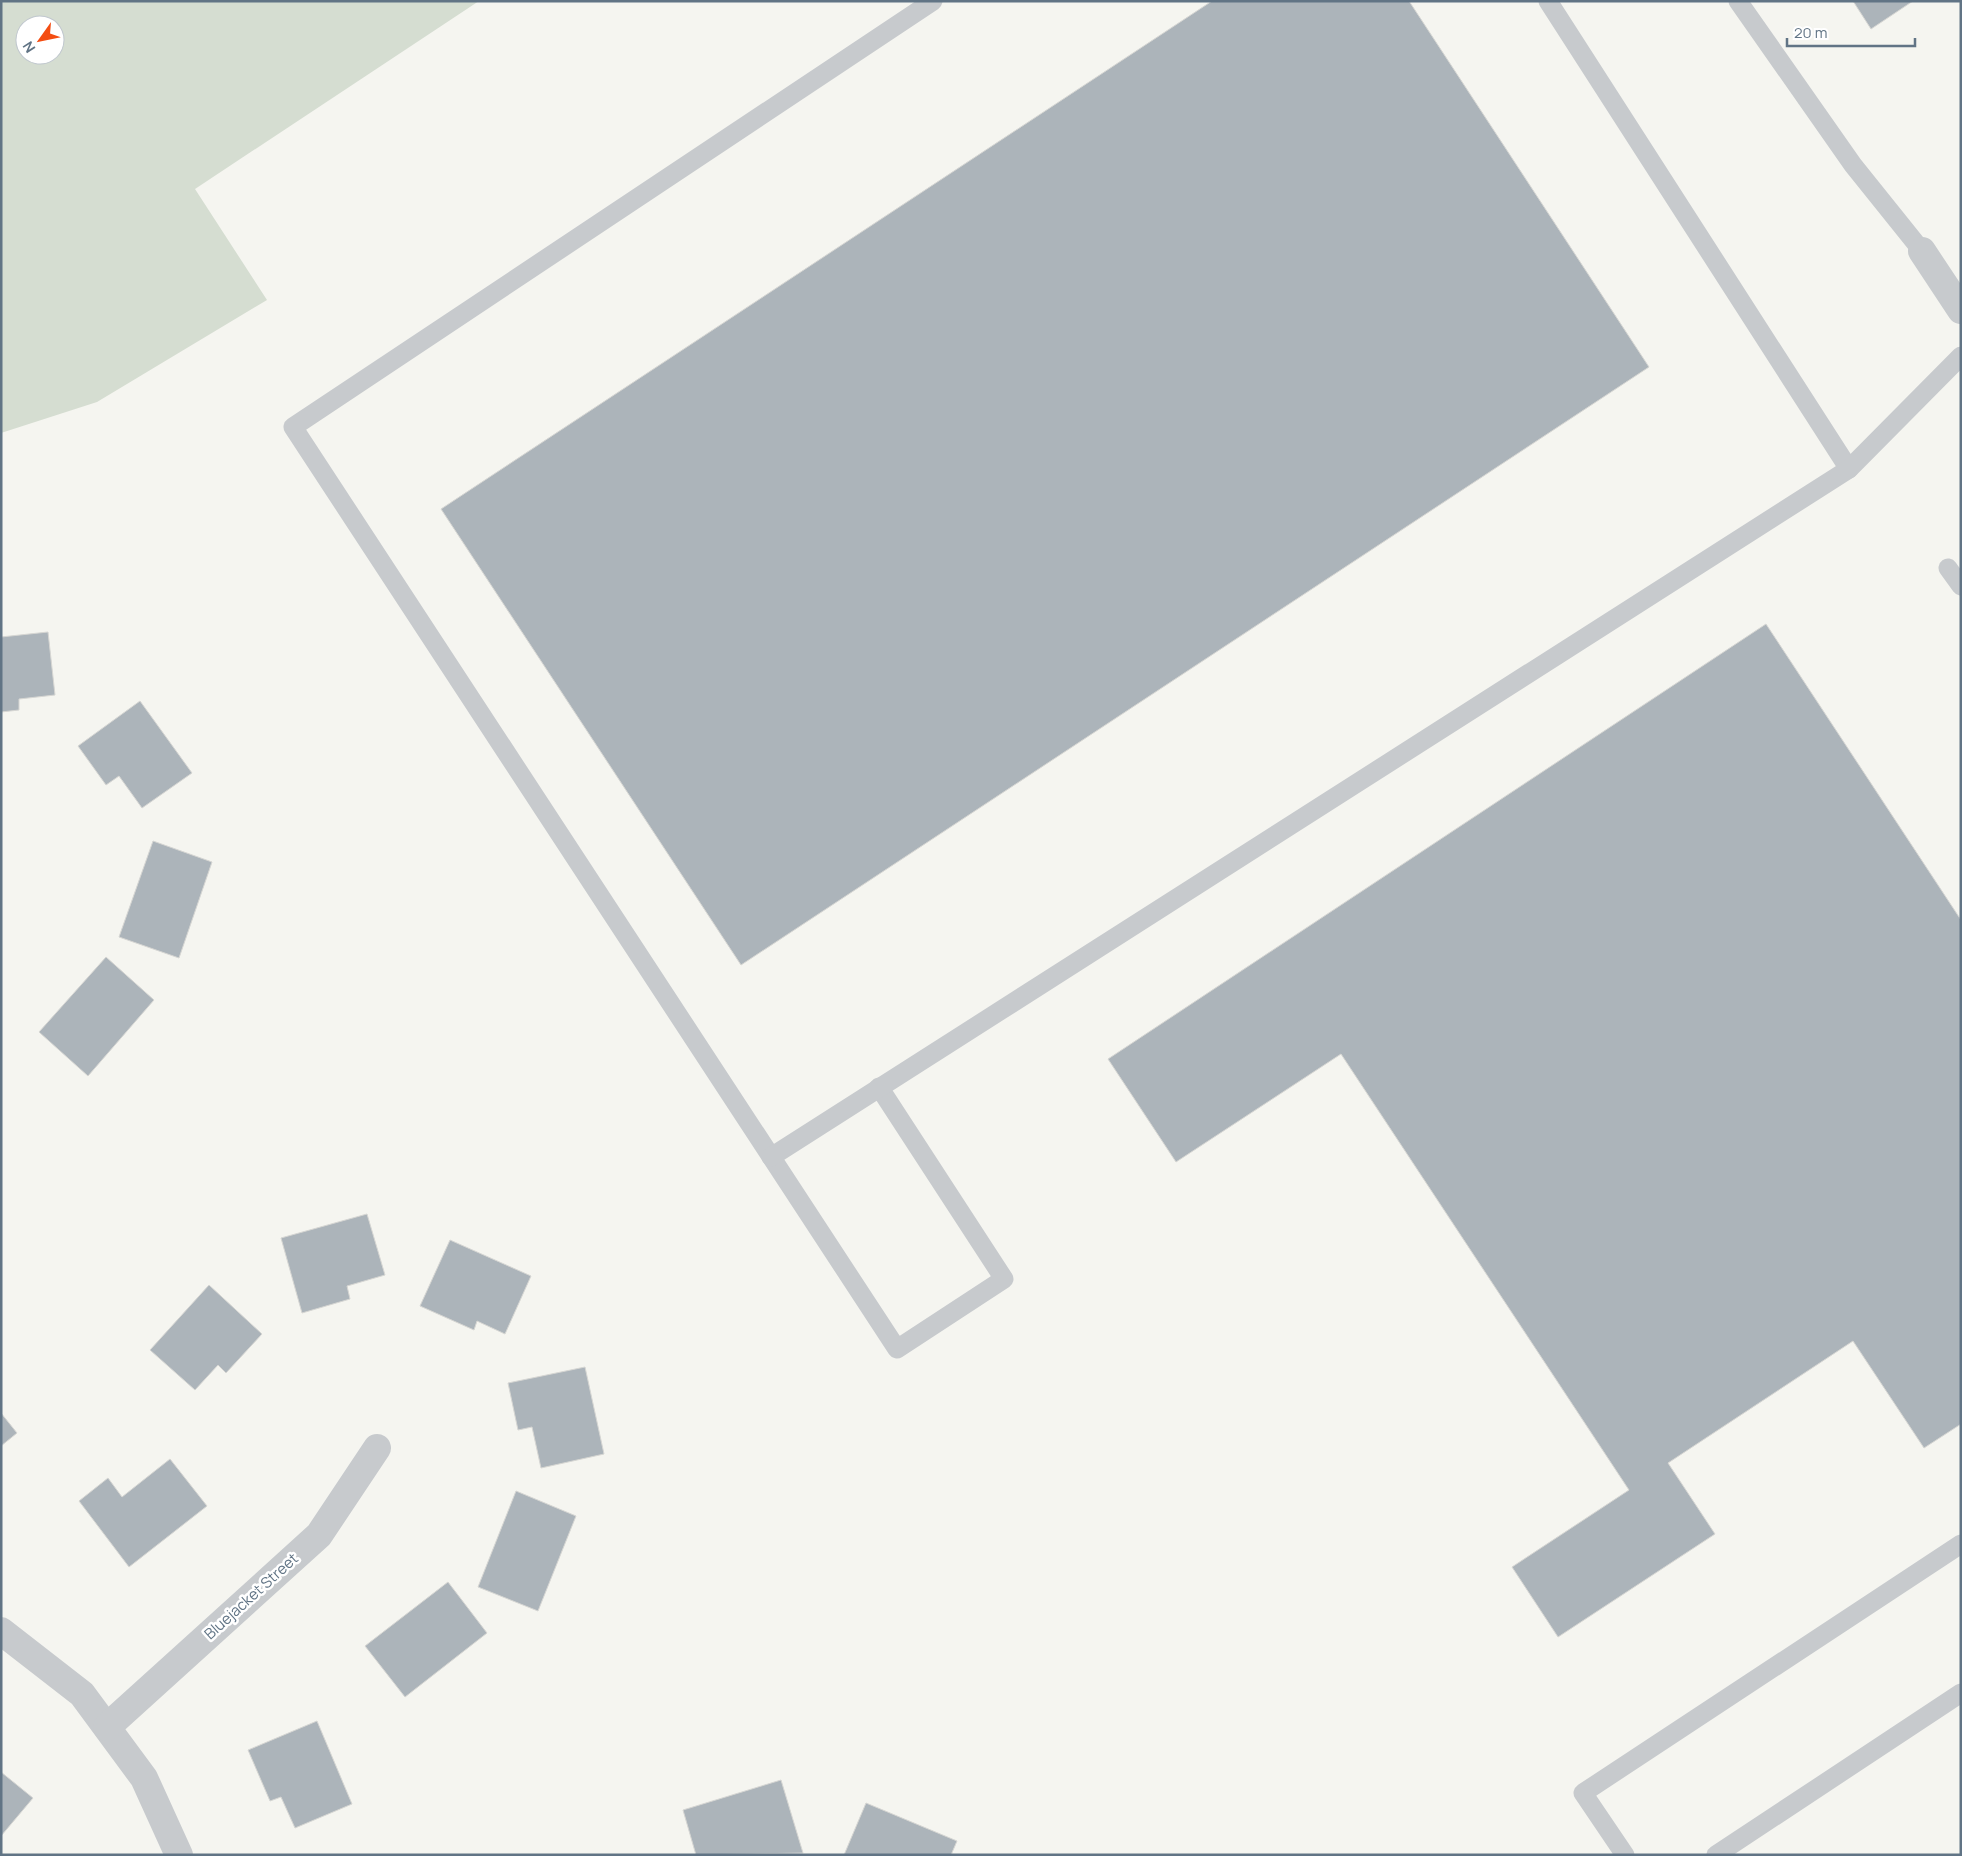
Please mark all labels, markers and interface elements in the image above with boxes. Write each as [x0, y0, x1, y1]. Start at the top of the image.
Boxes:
north arrow [15, 15, 65, 65]
scale bar [1787, 15, 1914, 47]
text: 20 m [1794, 22, 1827, 43]
text: N [18, 38, 39, 57]
street label: Bluejacket Street [199, 1548, 303, 1644]

